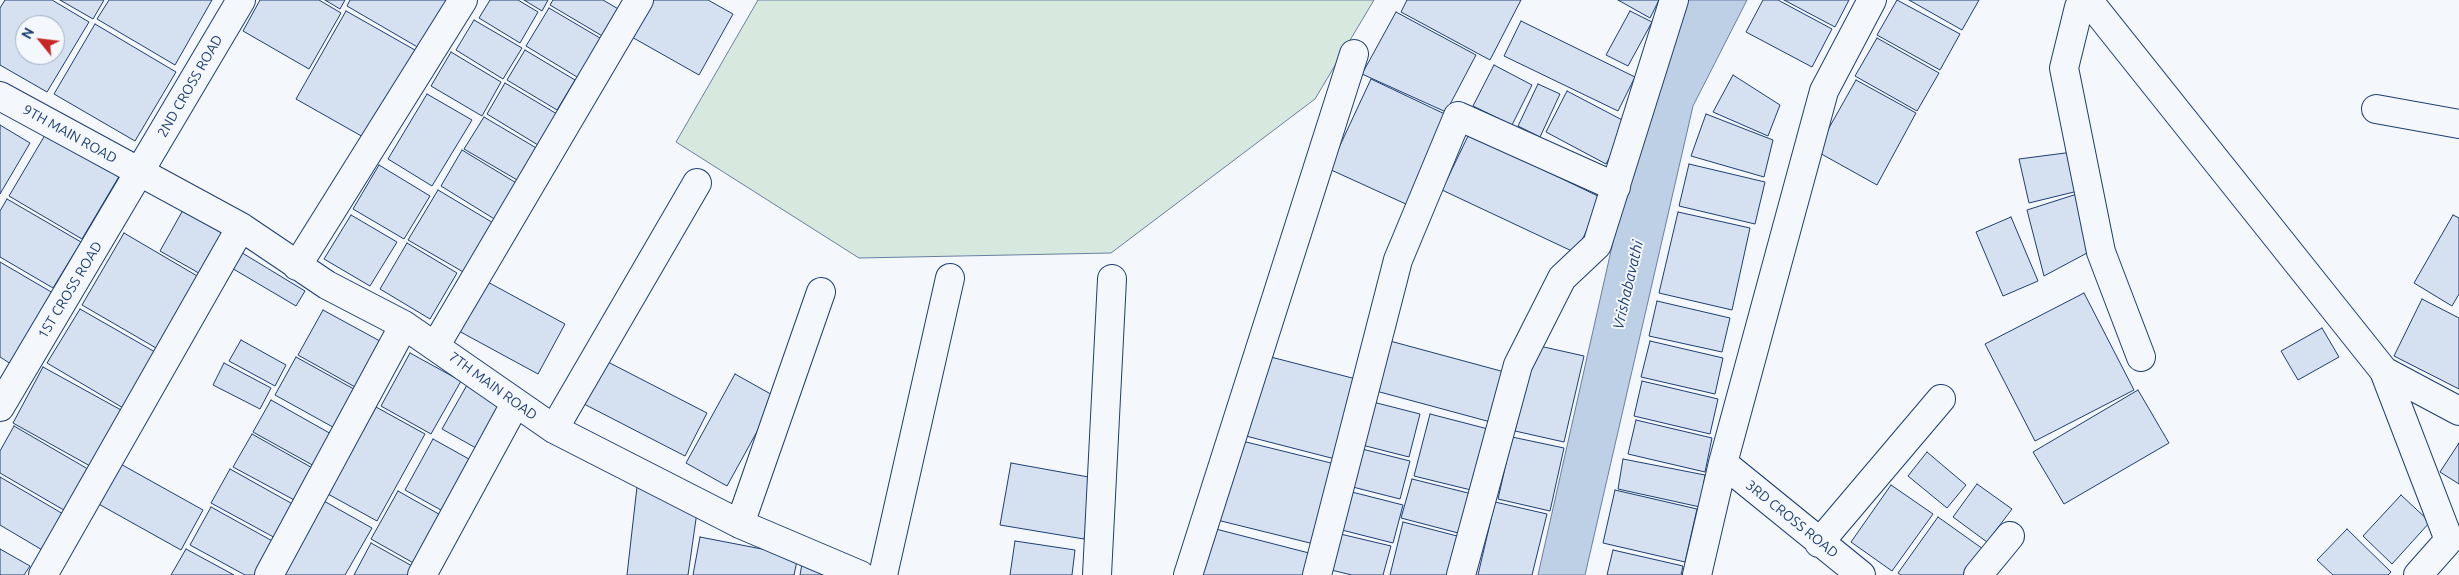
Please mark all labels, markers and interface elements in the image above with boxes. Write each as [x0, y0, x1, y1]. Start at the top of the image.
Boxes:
north arrow [15, 15, 65, 65]
text: N [18, 25, 37, 42]
street label: 2ND CROSS ROAD [154, 32, 226, 140]
street label: 9TH MAIN ROAD [20, 101, 120, 167]
street label: 1ST CROSS ROAD [34, 238, 106, 342]
water label: Vrishabavathi [1609, 239, 1647, 331]
street label: 7TH MAIN ROAD [446, 348, 540, 424]
street label: 3RD CROSS ROAD [1742, 477, 1842, 561]

